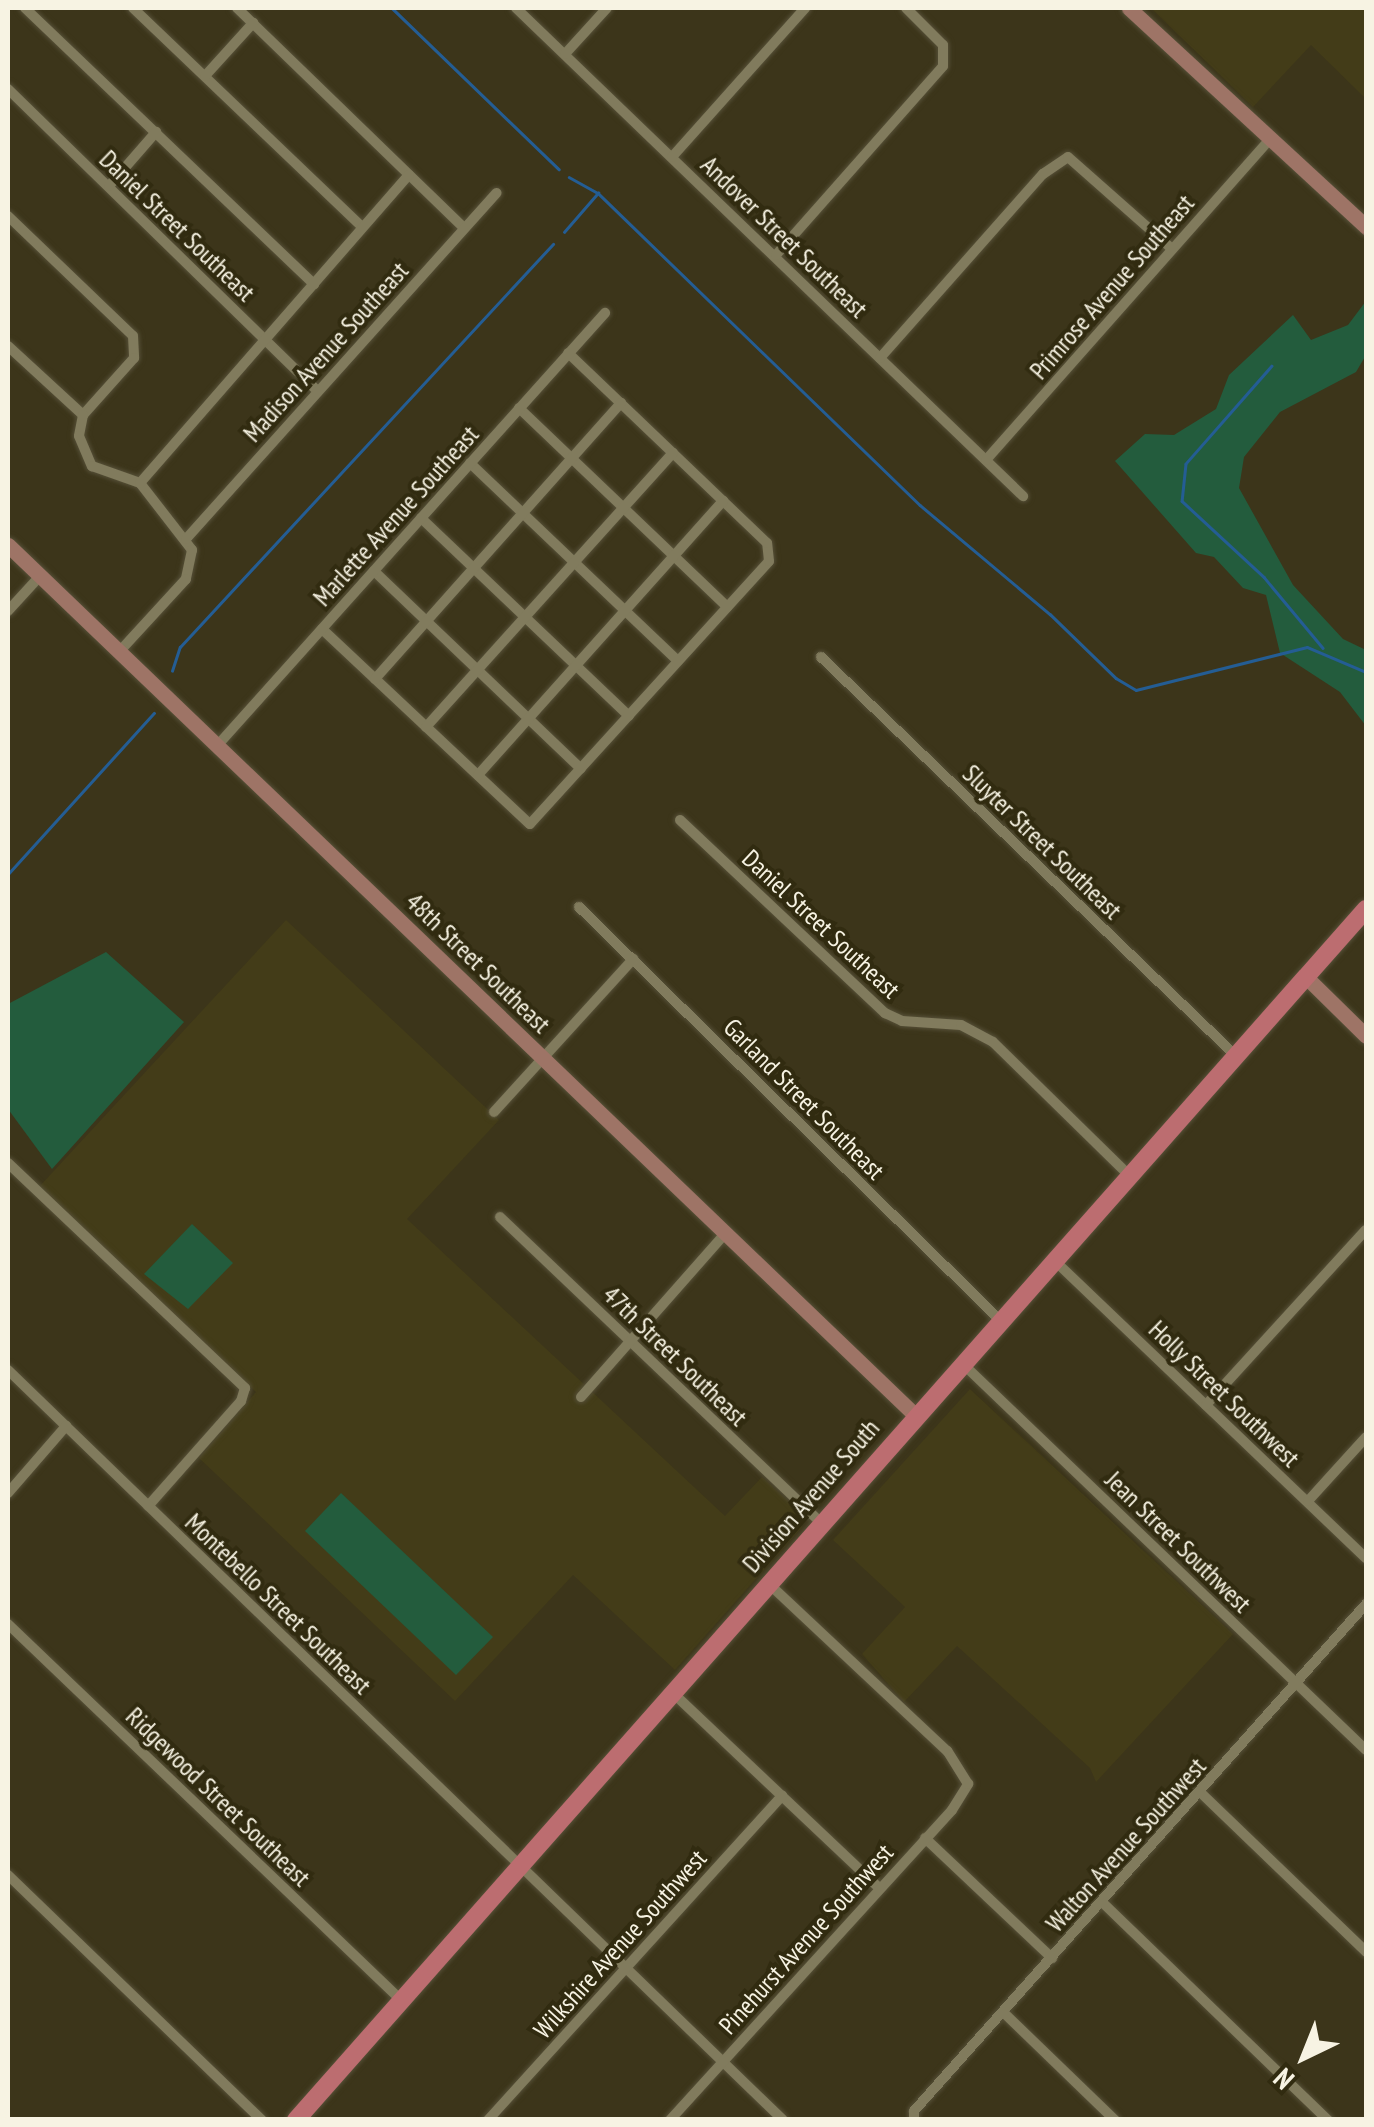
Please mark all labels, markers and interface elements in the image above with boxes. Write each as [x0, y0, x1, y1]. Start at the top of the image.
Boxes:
street label: Daniel Street Southeast [93, 144, 261, 308]
street label: Andover Street Southeast [695, 150, 873, 324]
street label: Primrose Avenue Southeast [1024, 188, 1200, 386]
street label: Madison Avenue Southeast [237, 256, 415, 448]
street label: Marlette Avenue Southeast [307, 420, 485, 612]
street label: Sluyter Street Southeast [956, 759, 1128, 925]
street label: Daniel Street Southeast [736, 844, 906, 1004]
street label: 48th Street Southeast [400, 887, 556, 1039]
street label: Garland Street Southeast [717, 1012, 891, 1186]
street label: 47th Street Southeast [597, 1280, 753, 1432]
street label: Holly Street Southwest [1142, 1314, 1306, 1474]
street label: Division Avenue South [736, 1413, 886, 1579]
street label: Jean Street Southwest [1099, 1465, 1257, 1619]
street label: Montebello Street Southeast [179, 1508, 377, 1700]
street label: Ridgewood Street Southeast [120, 1701, 316, 1893]
street label: Walton Avenue Southwest [1040, 1752, 1212, 1938]
street label: Pinehurst Avenue Southwest [712, 1837, 900, 2041]
street label: Wilkshire Avenue Southwest [527, 1843, 713, 2045]
north arrow [1254, 2007, 1354, 2107]
text: N [1265, 2061, 1301, 2098]

